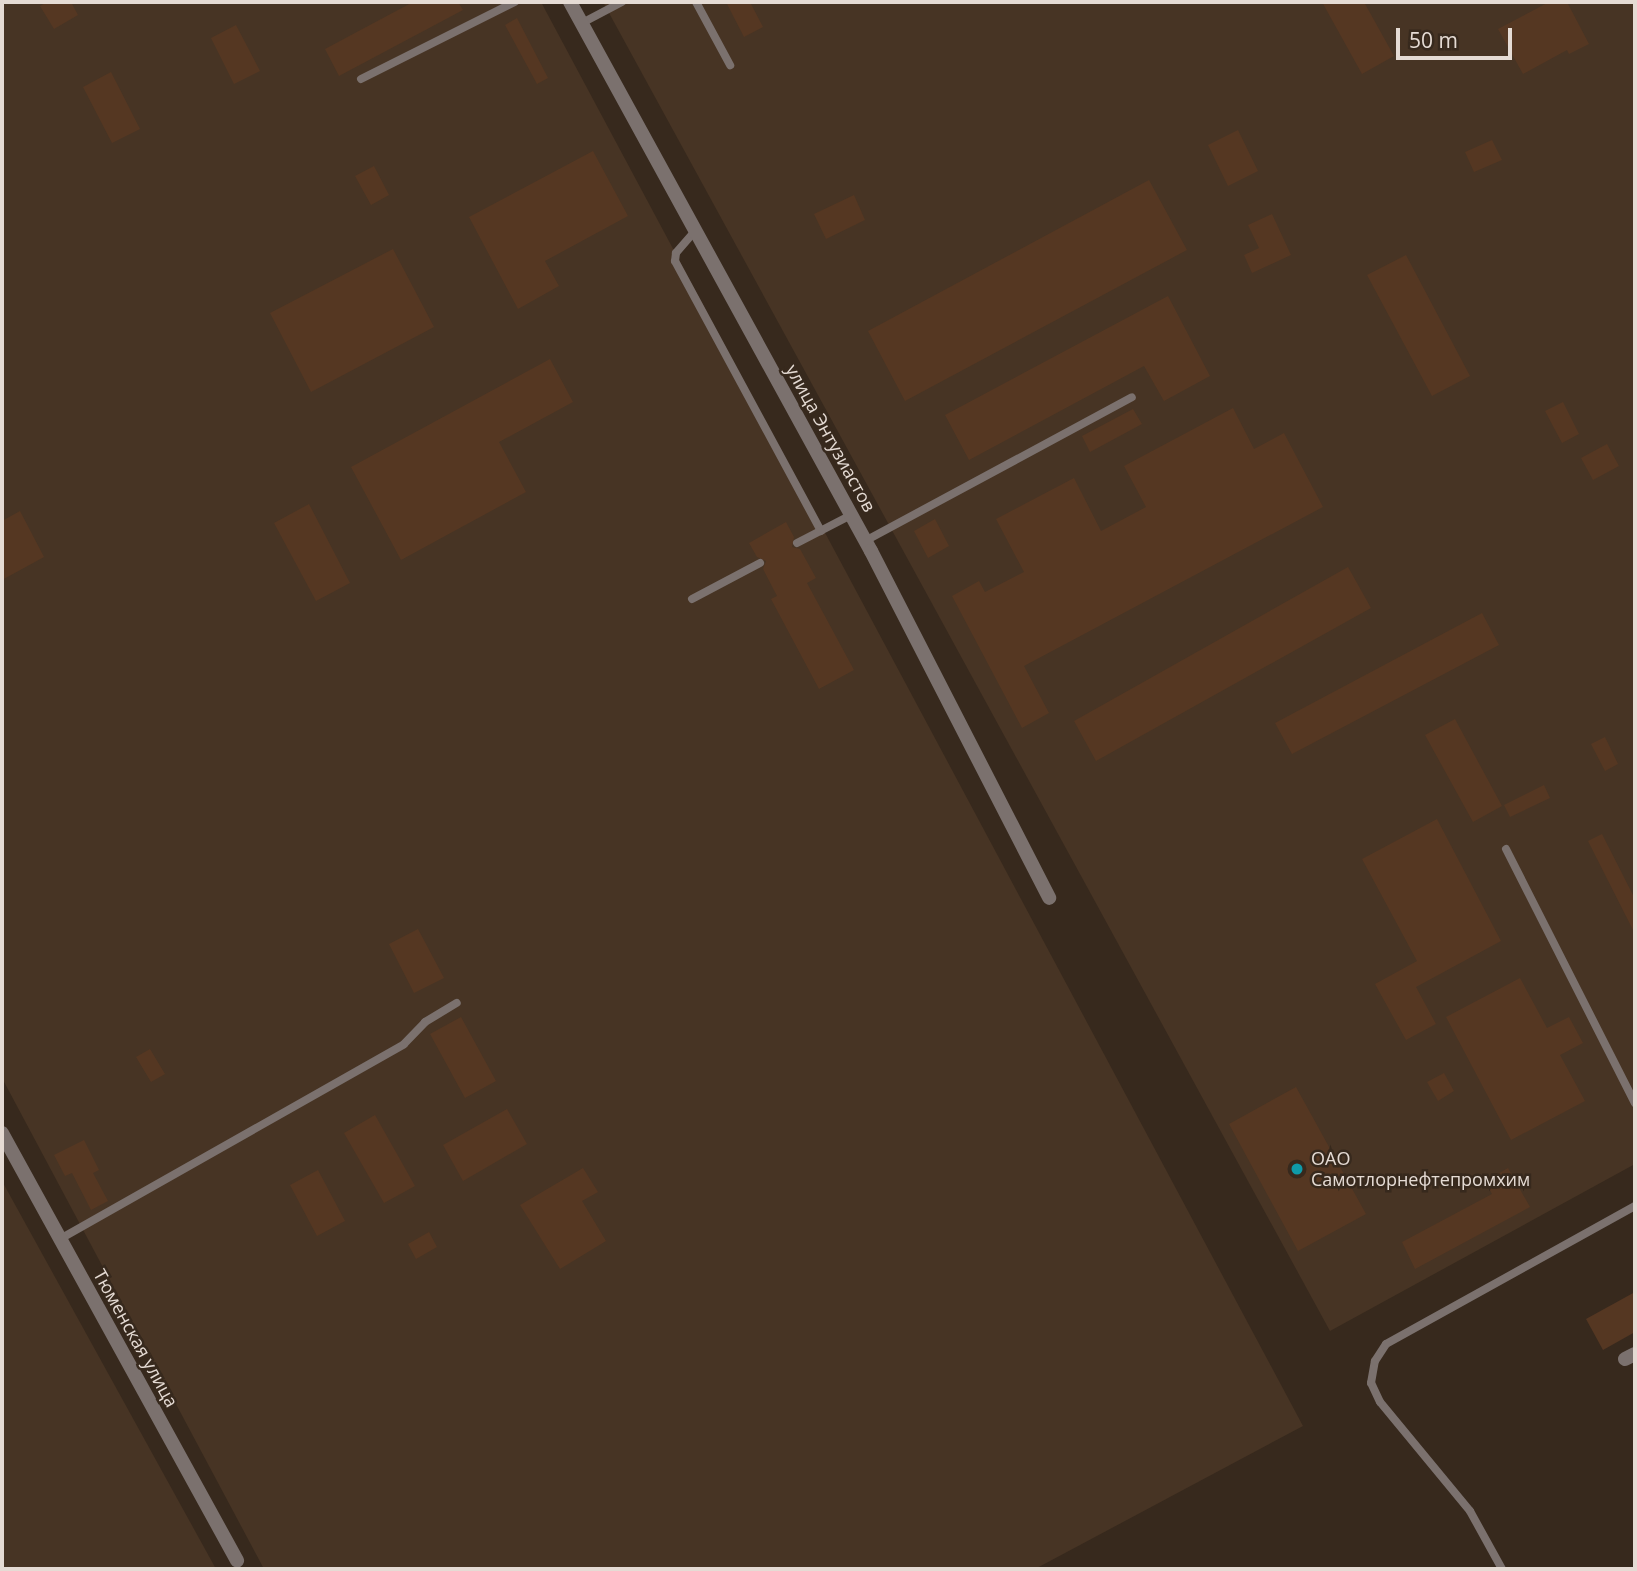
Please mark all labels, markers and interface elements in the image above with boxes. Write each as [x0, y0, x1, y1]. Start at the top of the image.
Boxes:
scale bar [1399, 14, 1514, 58]
text: 50 m [1409, 26, 1458, 54]
street label: улица Энтузиастов [781, 360, 881, 516]
place label: ОАО Самотлорнефтепромхим [1311, 1148, 1530, 1190]
marker: ОАО Самотлорнефтепромхим [1289, 1161, 1305, 1177]
street label: Тюменская улица [89, 1265, 183, 1411]

